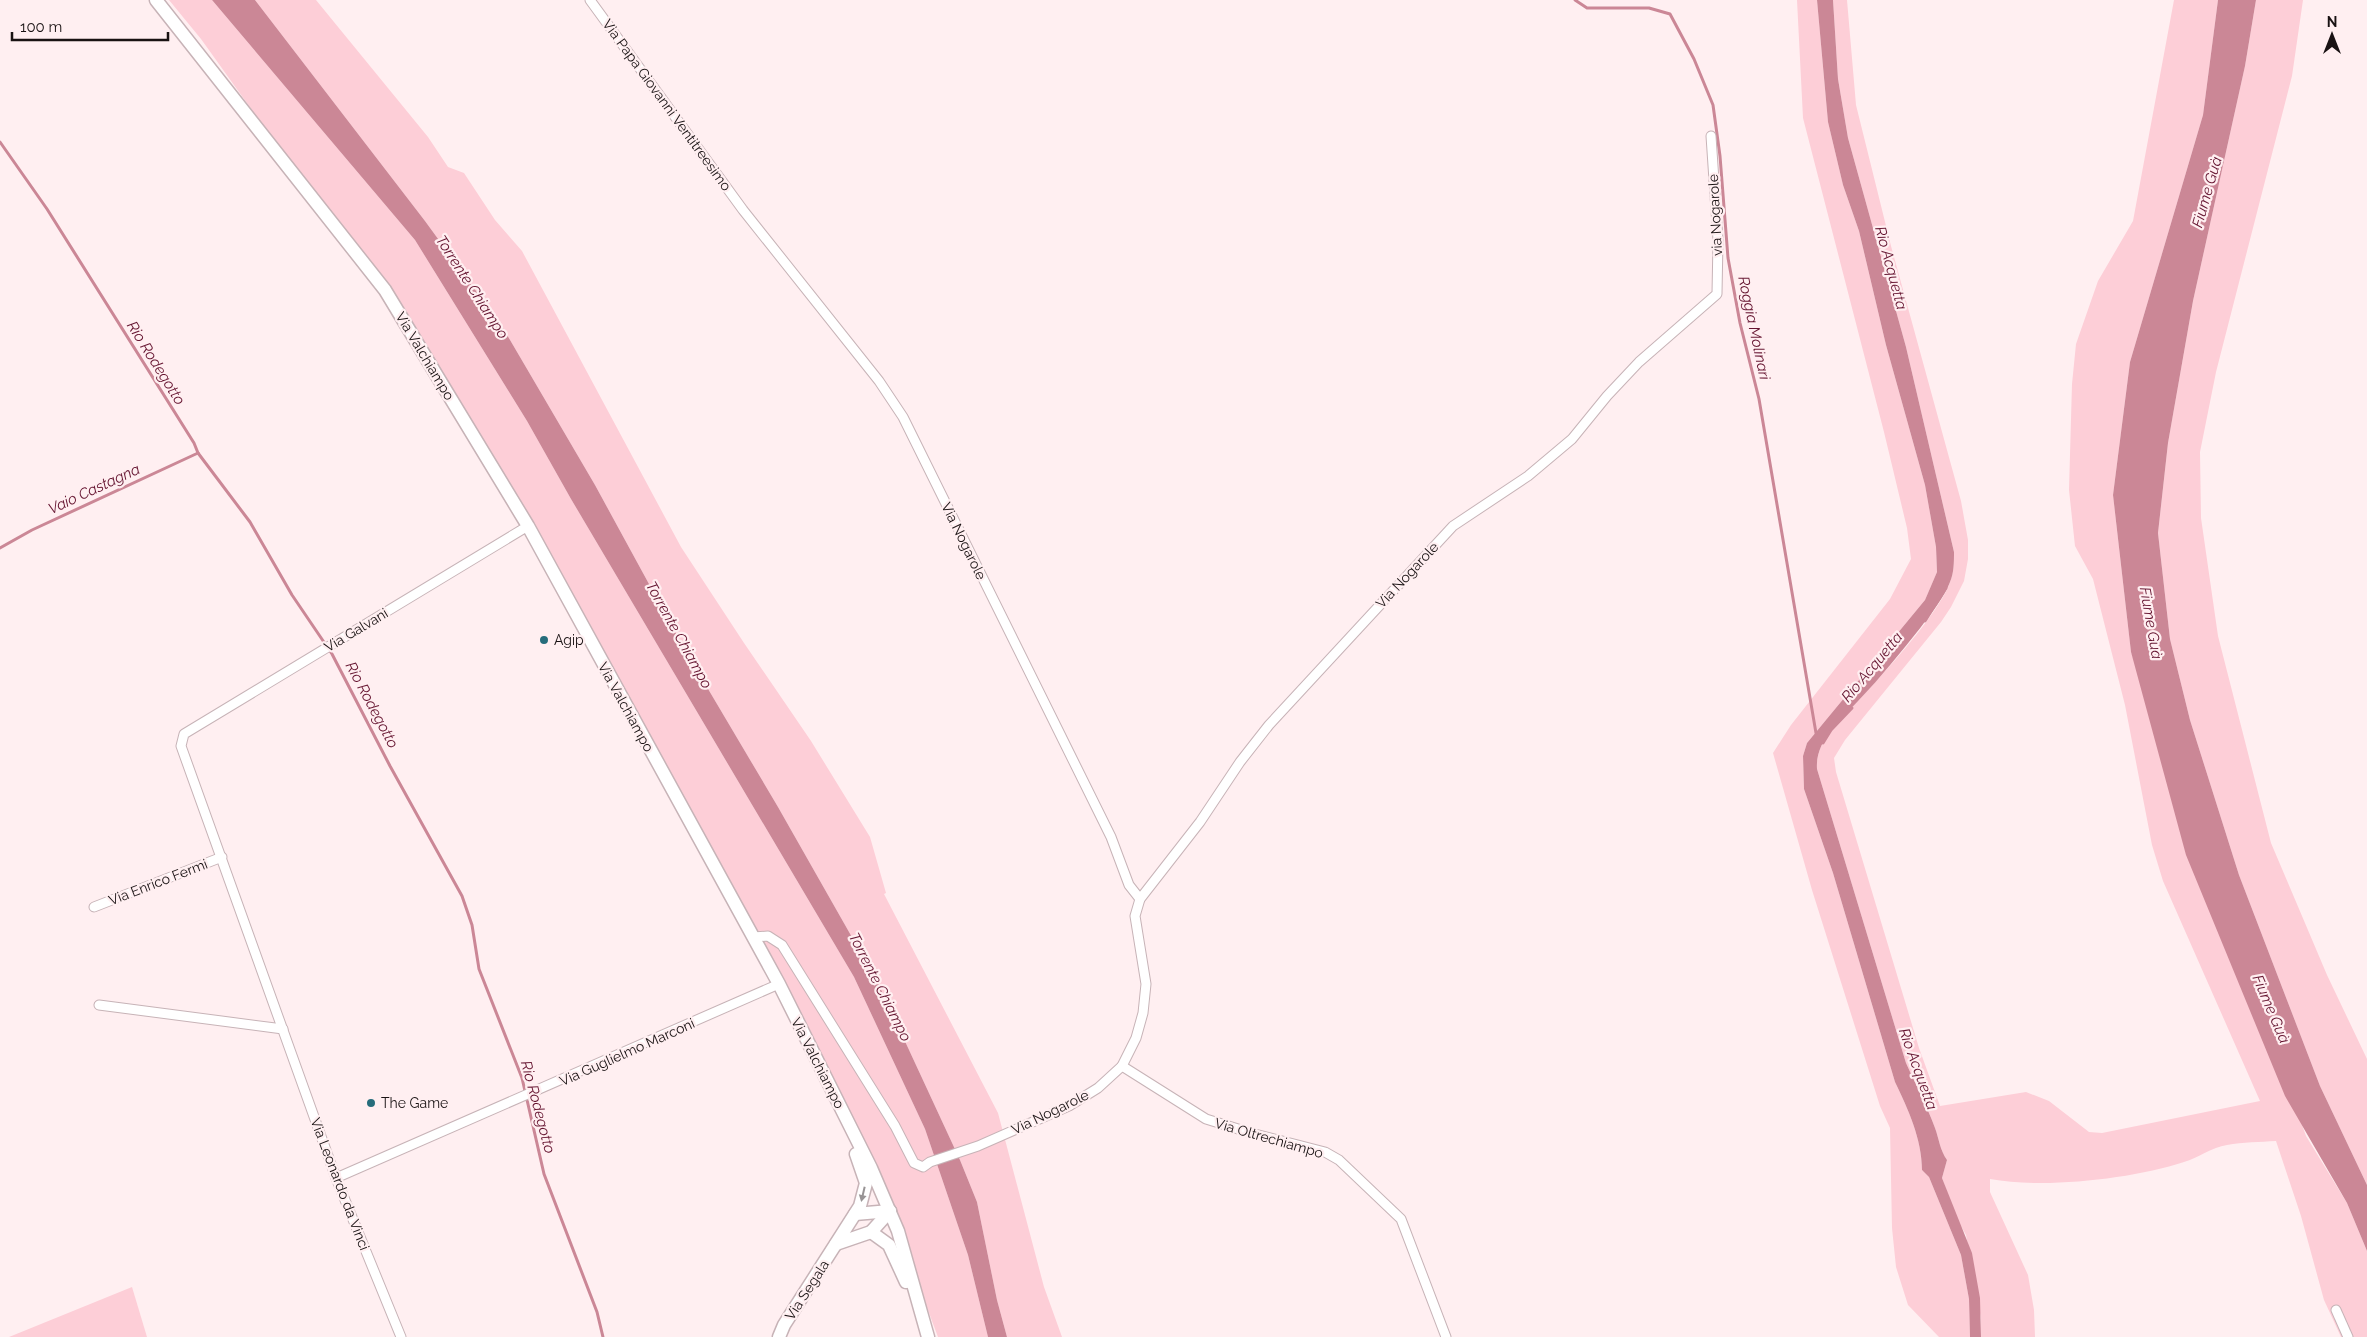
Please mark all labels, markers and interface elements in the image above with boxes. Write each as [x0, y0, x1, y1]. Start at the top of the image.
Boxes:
scale bar [12, 10, 169, 42]
north arrow [2307, 10, 2357, 60]
text: N [2327, 14, 2337, 30]
street label: Via Papa Giovanni Ventitreesimo [599, 16, 735, 194]
text: 100 m [20, 18, 62, 36]
water label: Fiume Guà [2188, 154, 2226, 230]
street label: via Nogarole [1705, 174, 1725, 256]
water label: Rio Acquetta [1871, 224, 1911, 312]
water label: Torrente Chiampo [432, 232, 512, 342]
water label: Roggia Molinari [1734, 275, 1774, 382]
street label: Via Valchiampo [392, 309, 458, 403]
water label: Rio Rodegotto [123, 318, 189, 408]
water label: Vaio Castagna [45, 460, 143, 518]
street label: Via Nogarole [938, 500, 990, 582]
street label: Via Nogarole [1372, 539, 1442, 611]
water label: Torrente Chiampo [642, 578, 716, 692]
water label: Fiume Guà [2136, 586, 2166, 661]
street label: Via Galvani [321, 605, 391, 655]
water label: Rio Acquetta [1838, 628, 1906, 706]
place label: Agip [554, 632, 584, 648]
marker: Agip [538, 634, 550, 646]
water label: Rio Rodegotto [342, 659, 402, 751]
street label: Via Valchiampo [595, 659, 657, 755]
street label: Via Enrico Fermi [106, 856, 210, 908]
water label: Torrente Chiampo [845, 930, 915, 1044]
water label: Fiume Guà [2248, 972, 2294, 1046]
street label: Via Guglielmo Marconi [557, 1015, 697, 1089]
street label: Via Valchiampo [788, 1015, 848, 1111]
water label: Rio Acquetta [1895, 1026, 1941, 1112]
water label: Rio Rodegotto [517, 1059, 559, 1155]
street label: Via Nogarole [1009, 1086, 1091, 1138]
place label: The Game [381, 1095, 448, 1111]
marker: The Game [365, 1097, 377, 1109]
street label: Via Oltrechiampo [1213, 1115, 1325, 1161]
street label: Via Leonardo da Vinci [307, 1116, 373, 1252]
one-way arrow [859, 1186, 867, 1201]
street label: Via Segala [782, 1257, 832, 1323]

